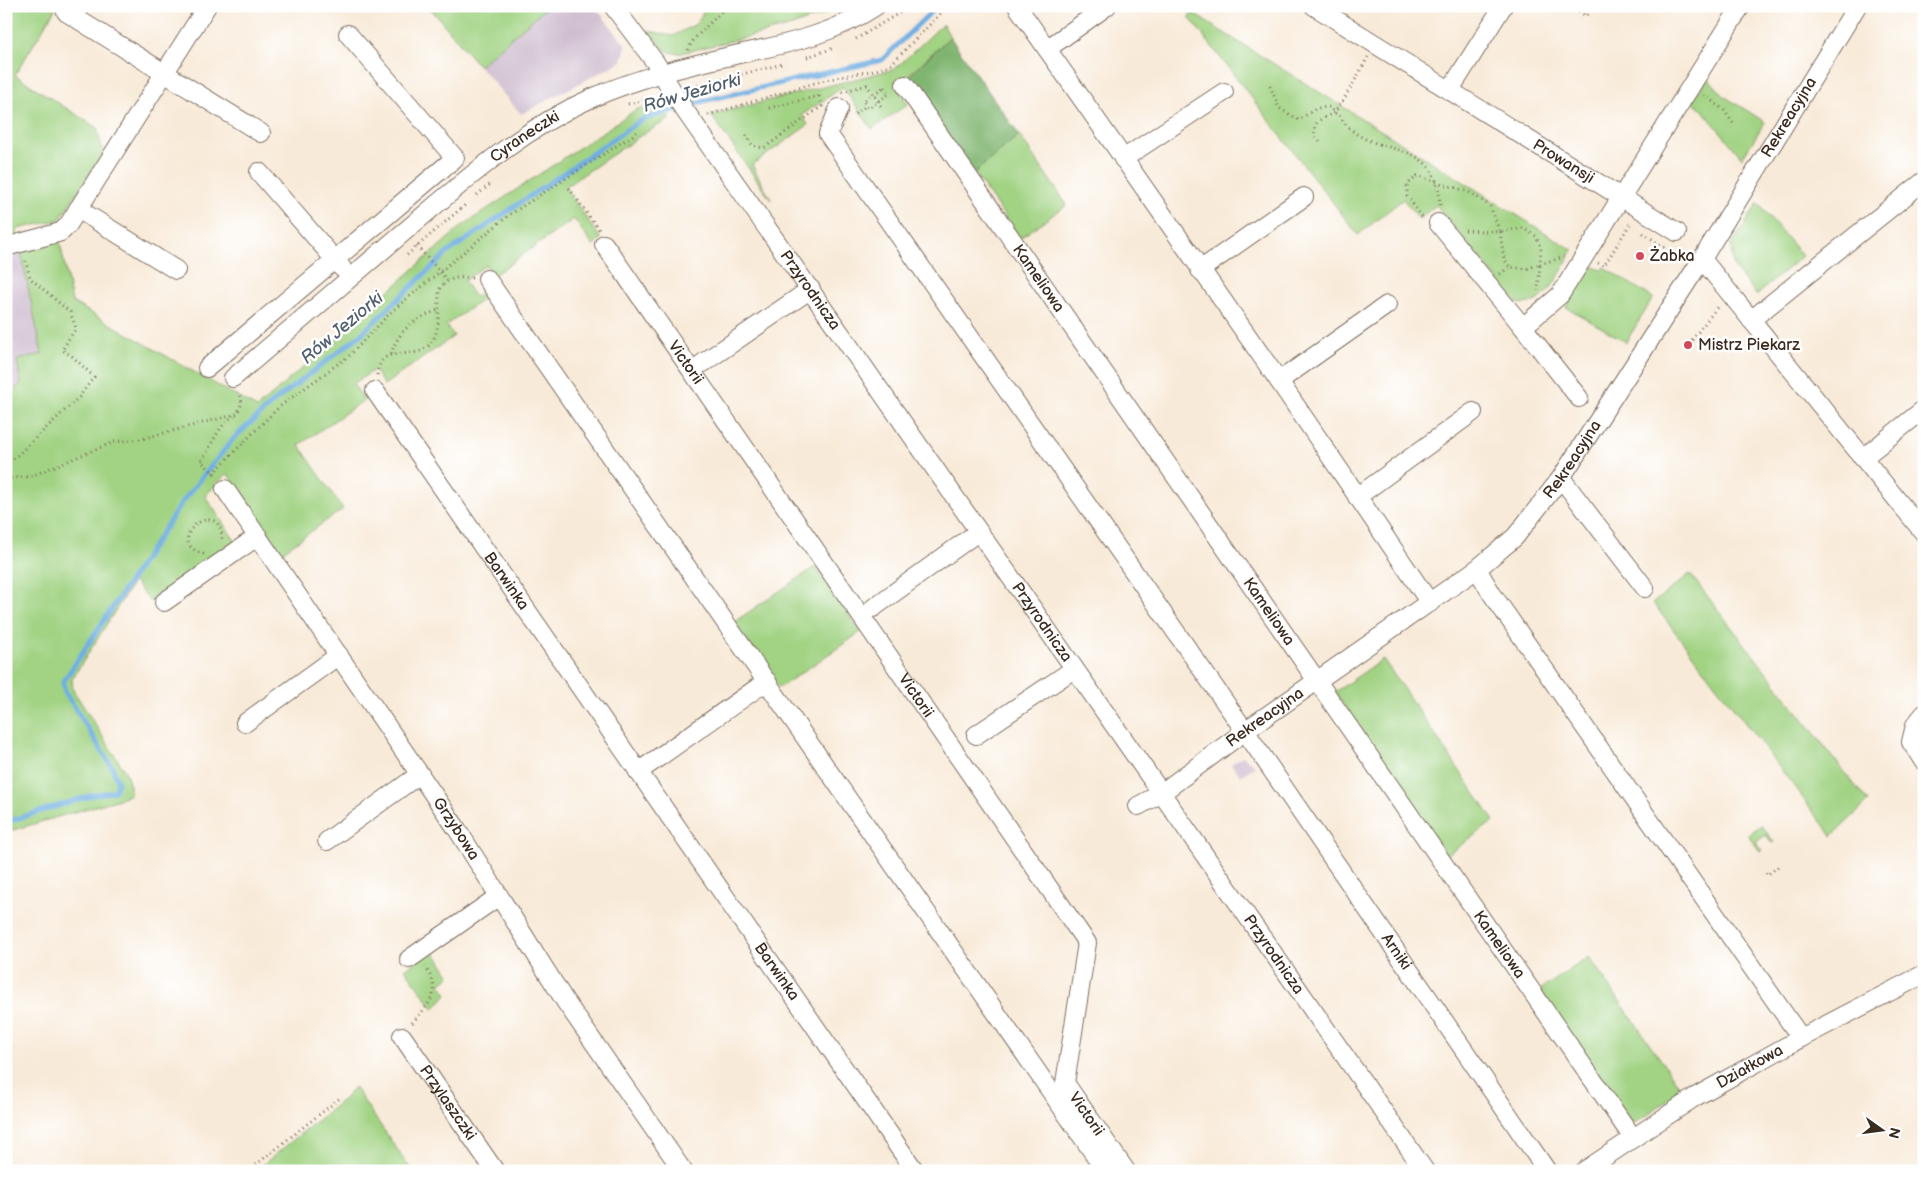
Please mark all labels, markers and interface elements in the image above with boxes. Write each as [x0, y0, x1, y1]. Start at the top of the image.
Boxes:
water label: Rów Jeziorki [641, 69, 744, 117]
street label: Rekreacyjna [1757, 74, 1821, 161]
street label: Cyraneczki [486, 107, 563, 167]
street label: Prowansji [1529, 135, 1598, 188]
street label: Kameliowa [1009, 241, 1069, 316]
place label: Żabka [1649, 245, 1695, 266]
street label: Przyrodnicza [776, 247, 845, 333]
marker: Żabka [1634, 250, 1646, 262]
water label: Rów Jeziorki [297, 287, 388, 368]
place label: Mistrz Piekarz [1698, 336, 1800, 355]
street label: Victorii [664, 337, 708, 388]
marker: Mistrz Piekarz [1682, 339, 1694, 351]
street label: Rekreacyjna [1539, 417, 1605, 502]
street label: Barwinka [480, 548, 533, 613]
street label: Kameliowa [1239, 574, 1299, 649]
street label: Przyrodnicza [1008, 579, 1076, 666]
street label: Victorii [894, 670, 938, 721]
street label: Rekreacyjna [1222, 684, 1307, 751]
street label: Grzybowa [429, 794, 484, 863]
street label: Kameliowa [1469, 907, 1529, 982]
street label: Przyrodnicza [1240, 911, 1308, 998]
street label: Arniki [1377, 930, 1416, 973]
street label: Barwinka [750, 939, 803, 1004]
street label: Działkowa [1713, 1040, 1786, 1093]
street label: Przylaszczki [416, 1062, 480, 1144]
street label: Victorii [1065, 1088, 1108, 1139]
north arrow [1858, 1104, 1908, 1154]
text: N [1885, 1126, 1904, 1140]

